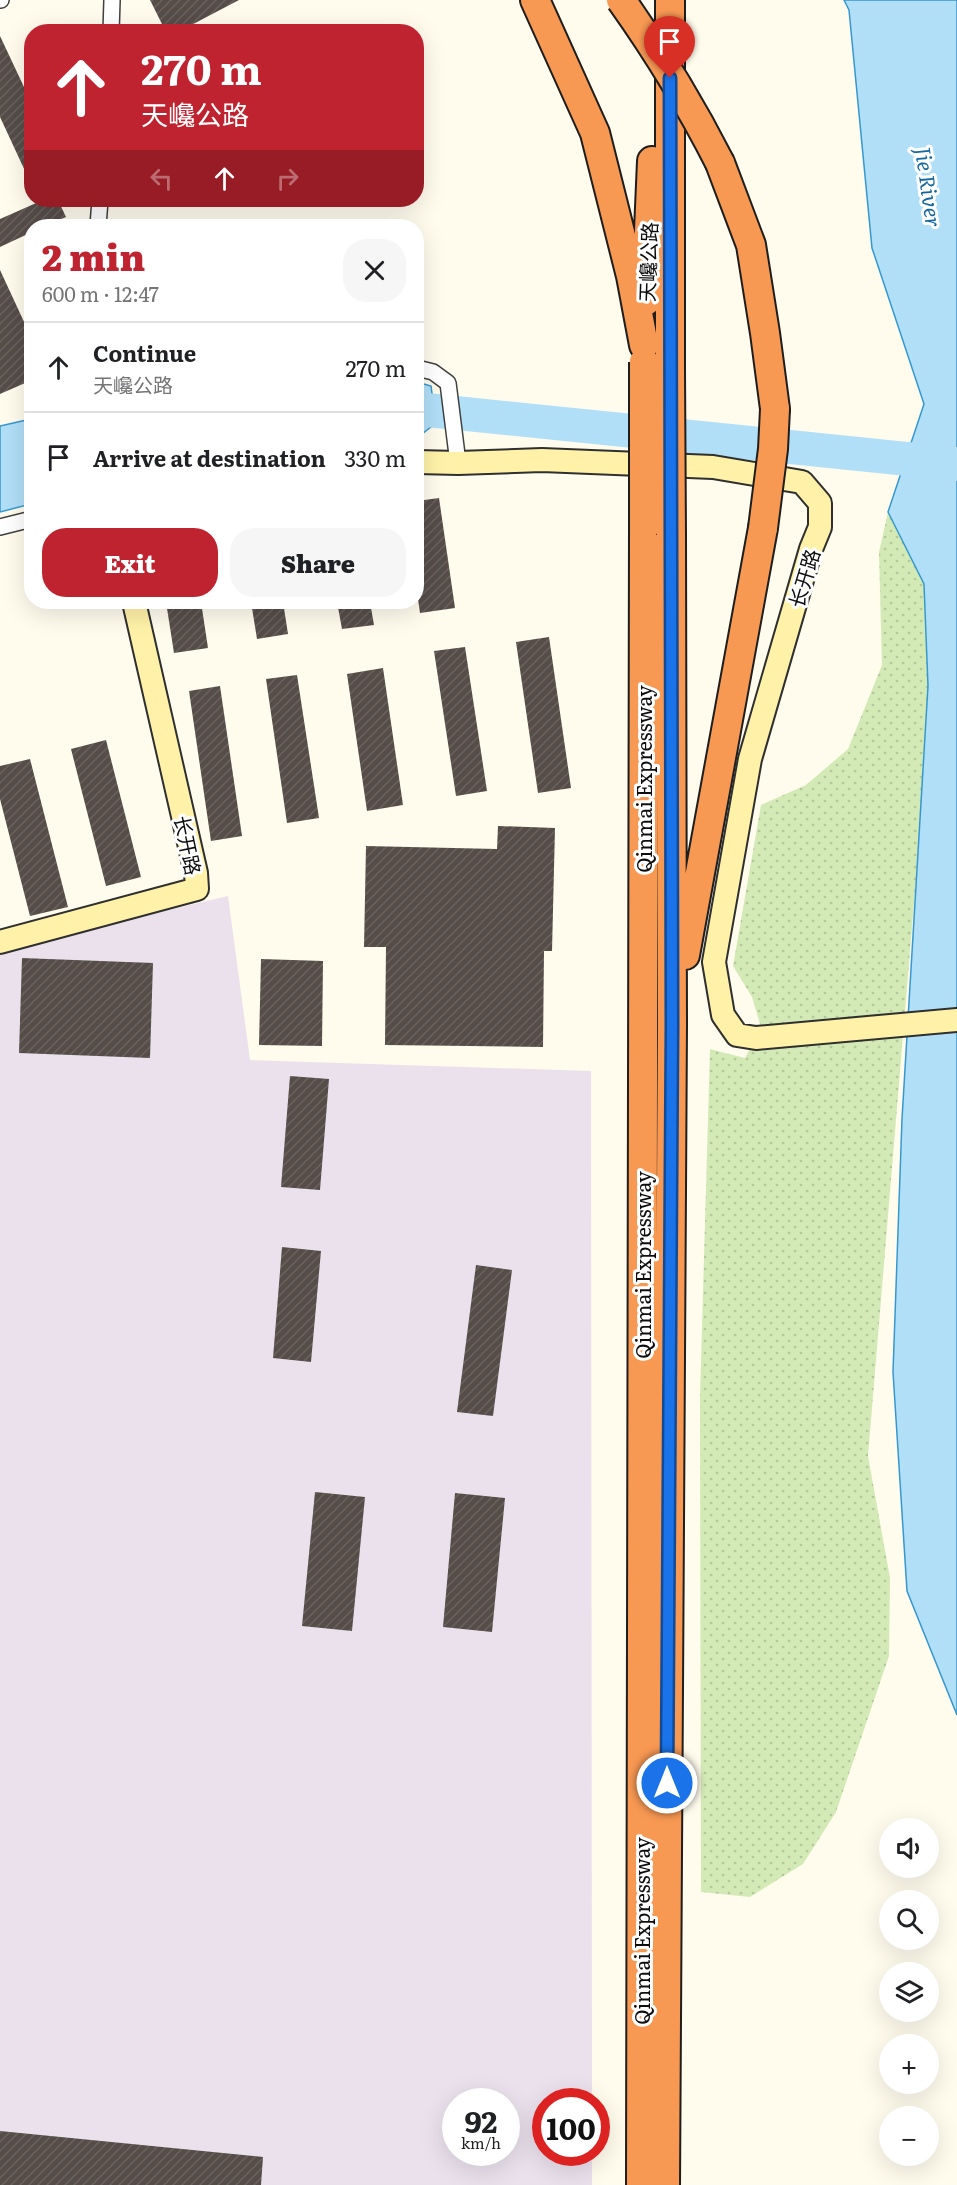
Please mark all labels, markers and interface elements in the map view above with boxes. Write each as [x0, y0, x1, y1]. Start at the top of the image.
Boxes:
pin [644, 16, 695, 78]
icon: arrive [653, 25, 686, 58]
text: 270 m [141, 36, 262, 98]
icon: ahead [42, 48, 120, 126]
text: 天巉公路 [141, 93, 249, 133]
water label: Jie River [909, 145, 951, 229]
icon: left [145, 162, 178, 195]
icon: ahead [208, 162, 241, 195]
icon: right [271, 162, 304, 195]
street label: 天巉公路 [631, 222, 663, 302]
text: 2 min [42, 229, 145, 282]
button: close [343, 239, 406, 302]
text: 600 m · 12:47 [42, 278, 159, 308]
text: Continue [93, 336, 196, 369]
icon: ahead [42, 351, 75, 384]
text: 270 m [345, 351, 406, 384]
text: 天巉公路 [93, 369, 173, 399]
icon: arrive [42, 441, 75, 474]
text: Arrive at destination [93, 441, 326, 474]
text: 330 m [344, 441, 406, 474]
button: Exit [42, 528, 218, 597]
button: Share [230, 528, 406, 597]
street label: 长开路 [780, 545, 826, 611]
street label: Qinmai Expressway [628, 685, 658, 873]
street label: 长开路 [168, 813, 210, 877]
street label: Qinmai Expressway [627, 1171, 657, 1359]
position arrow [635, 1751, 699, 1815]
map controls [879, 1818, 939, 2166]
button: sound [879, 1818, 939, 1878]
street label: Qinmai Expressway [626, 1837, 656, 2025]
button: search [879, 1890, 939, 1950]
button: layers [879, 1962, 939, 2022]
button: + [879, 2034, 939, 2094]
speed limit sign: 100 [532, 2088, 610, 2166]
text: 92 [465, 2098, 497, 2142]
button: − [879, 2106, 939, 2166]
text: km/h [461, 2131, 501, 2154]

